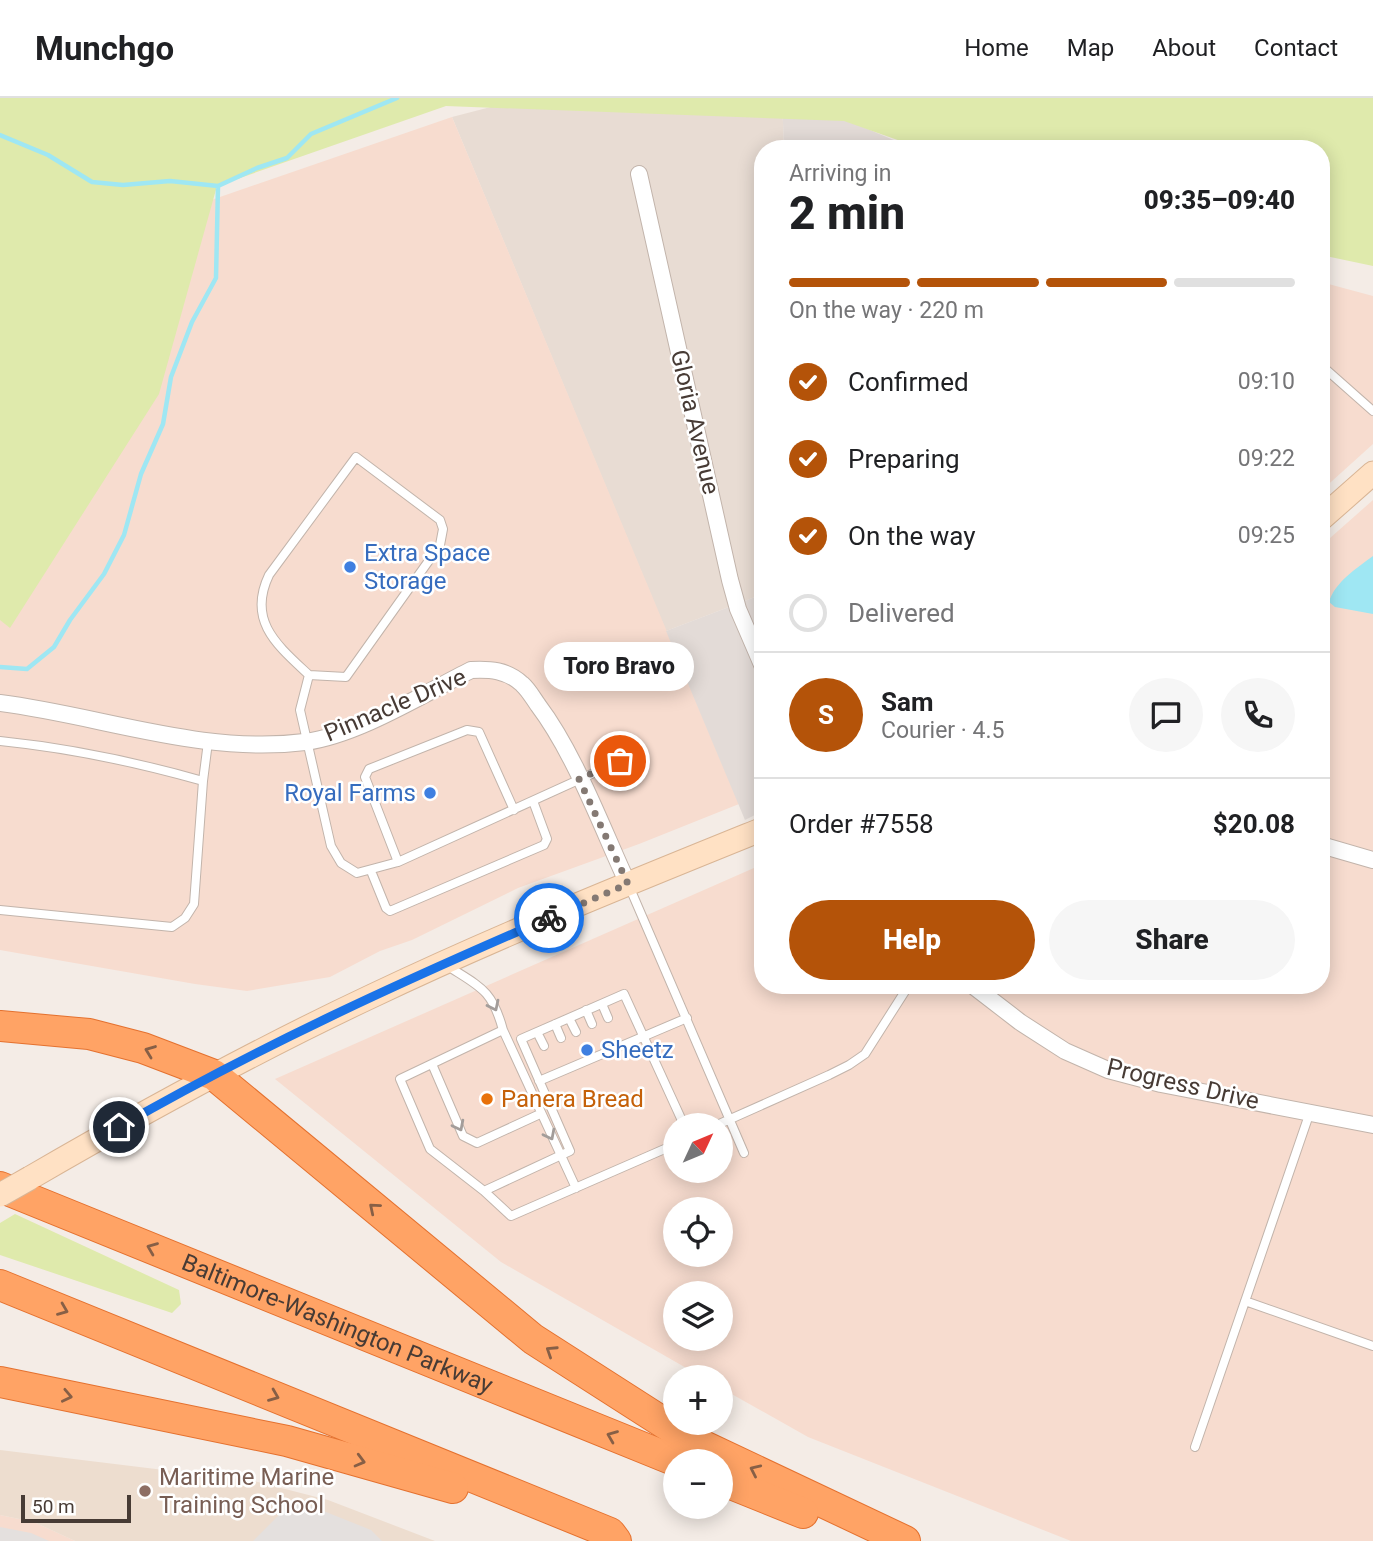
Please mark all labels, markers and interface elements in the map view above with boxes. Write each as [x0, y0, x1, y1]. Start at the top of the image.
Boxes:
text: Munchgo [35, 29, 174, 68]
text: Home [964, 34, 1029, 62]
text: Map [1067, 34, 1114, 62]
text: About [1152, 34, 1216, 62]
text: Contact [1254, 34, 1338, 62]
text: Arriving in [789, 160, 892, 187]
text: 09:35–09:40 [1144, 185, 1295, 215]
text: 2 min [789, 186, 905, 240]
text: On the way · 220 m [789, 297, 984, 324]
street label: Gloria Avenue [665, 347, 725, 497]
icon: check [789, 363, 827, 401]
text: Confirmed [848, 367, 969, 397]
text: 09:10 [1238, 368, 1295, 395]
icon: check [789, 440, 827, 478]
text: Preparing [848, 444, 960, 474]
text: 09:22 [1238, 445, 1295, 472]
icon: check [789, 517, 827, 555]
text: On the way [848, 521, 976, 551]
text: 09:25 [1238, 522, 1295, 549]
place label: Extra Space Storage [364, 539, 490, 595]
marker: Extra Space Storage [342, 559, 358, 575]
text: Delivered [848, 598, 955, 628]
callout: Toro Bravo [545, 642, 695, 691]
text: Toro Bravo [563, 653, 675, 680]
street label: Pinnacle Drive [320, 663, 470, 747]
button: chat [1129, 678, 1203, 752]
button: phone [1221, 678, 1295, 752]
text: Sam [881, 687, 933, 717]
text: S [818, 700, 834, 730]
text: Courier · 4.5 [881, 717, 1004, 744]
pin [590, 731, 650, 791]
icon: bag [601, 742, 639, 780]
place label: Royal Farms [284, 779, 416, 807]
marker: Royal Farms [422, 785, 438, 801]
text: Order #7558 [789, 809, 934, 839]
text: $20.08 [1213, 809, 1295, 839]
courier [514, 883, 584, 953]
icon: bike [530, 899, 568, 937]
button: Help [789, 900, 1035, 980]
button: Share [1049, 900, 1295, 980]
one-way arrow [486, 999, 500, 1011]
place label: Sheetz [601, 1036, 674, 1064]
marker: Sheetz [579, 1042, 595, 1058]
one-way arrow [144, 1045, 156, 1059]
street label: Progress Drive [1104, 1053, 1262, 1115]
place label: Panera Bread [501, 1085, 644, 1113]
marker: Panera Bread [479, 1091, 495, 1107]
pin [89, 1097, 149, 1157]
icon: home [100, 1108, 138, 1146]
north arrow [663, 1113, 733, 1183]
map controls [663, 1113, 733, 1519]
one-way arrow [451, 1119, 465, 1132]
one-way arrow [542, 1127, 556, 1140]
button: locate [663, 1197, 733, 1267]
one-way arrow [370, 1204, 382, 1217]
one-way arrow [147, 1243, 159, 1257]
street label: Baltimore-Washington Parkway [178, 1248, 497, 1399]
button: layers [663, 1281, 733, 1351]
one-way arrow [57, 1302, 69, 1316]
one-way arrow [546, 1347, 559, 1359]
button: + [663, 1365, 733, 1435]
one-way arrow [61, 1387, 73, 1402]
one-way arrow [267, 1388, 279, 1402]
one-way arrow [607, 1430, 619, 1444]
button: − [663, 1449, 733, 1519]
one-way arrow [354, 1453, 366, 1467]
place label: Maritime Marine Training School [159, 1463, 334, 1519]
one-way arrow [750, 1464, 762, 1478]
marker: Maritime Marine Training School [137, 1483, 153, 1499]
scale bar [21, 1492, 131, 1524]
text: 50 m [32, 1495, 75, 1518]

